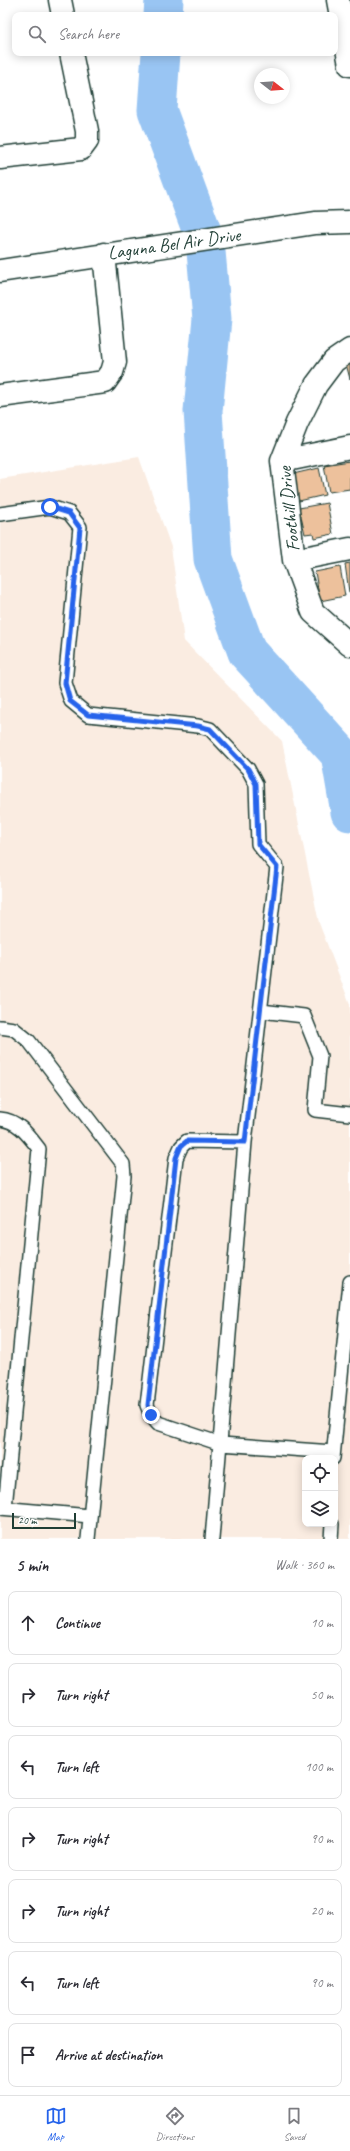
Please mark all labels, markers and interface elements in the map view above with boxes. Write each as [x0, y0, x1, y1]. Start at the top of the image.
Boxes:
search box [12, 12, 338, 56]
icon: search [26, 23, 48, 45]
text: Search here [58, 25, 119, 44]
north arrow [254, 68, 290, 104]
street label: Laguna Bel Air Drive [106, 223, 243, 265]
street label: Foothill Drive [272, 464, 305, 553]
route start [41, 498, 59, 516]
route end [142, 1406, 160, 1424]
map controls [302, 1455, 338, 1527]
button: locate [302, 1455, 338, 1491]
button: layers [302, 1491, 338, 1527]
scale bar [12, 1511, 76, 1530]
text: 20 m [18, 1513, 37, 1527]
text: 5 min [16, 1555, 48, 1576]
text: Walk · 360 m [275, 1557, 334, 1573]
icon: ahead [17, 1612, 39, 1634]
text: Continue [55, 1614, 100, 1633]
text: 10 m [311, 1615, 333, 1631]
icon: right [17, 1684, 39, 1706]
text: Turn right [55, 1686, 108, 1705]
text: 50 m [311, 1687, 333, 1703]
icon: left [17, 1756, 39, 1778]
text: Turn left [55, 1758, 98, 1777]
text: 100 m [305, 1759, 333, 1775]
icon: right [17, 1828, 39, 1850]
text: Turn right [55, 1830, 108, 1849]
text: 90 m [311, 1831, 333, 1847]
icon: right [17, 1900, 39, 1922]
text: Turn right [55, 1902, 108, 1921]
text: 20 m [311, 1903, 333, 1919]
icon: left [17, 1972, 39, 1994]
text: Turn left [55, 1974, 98, 1993]
text: 90 m [311, 1975, 333, 1991]
icon: arrive [17, 2044, 39, 2066]
text: Arrive at destination [55, 2046, 162, 2065]
tab: Map [45, 2105, 67, 2143]
tab: Directions [156, 2105, 194, 2143]
tab: Saved [283, 2105, 305, 2143]

